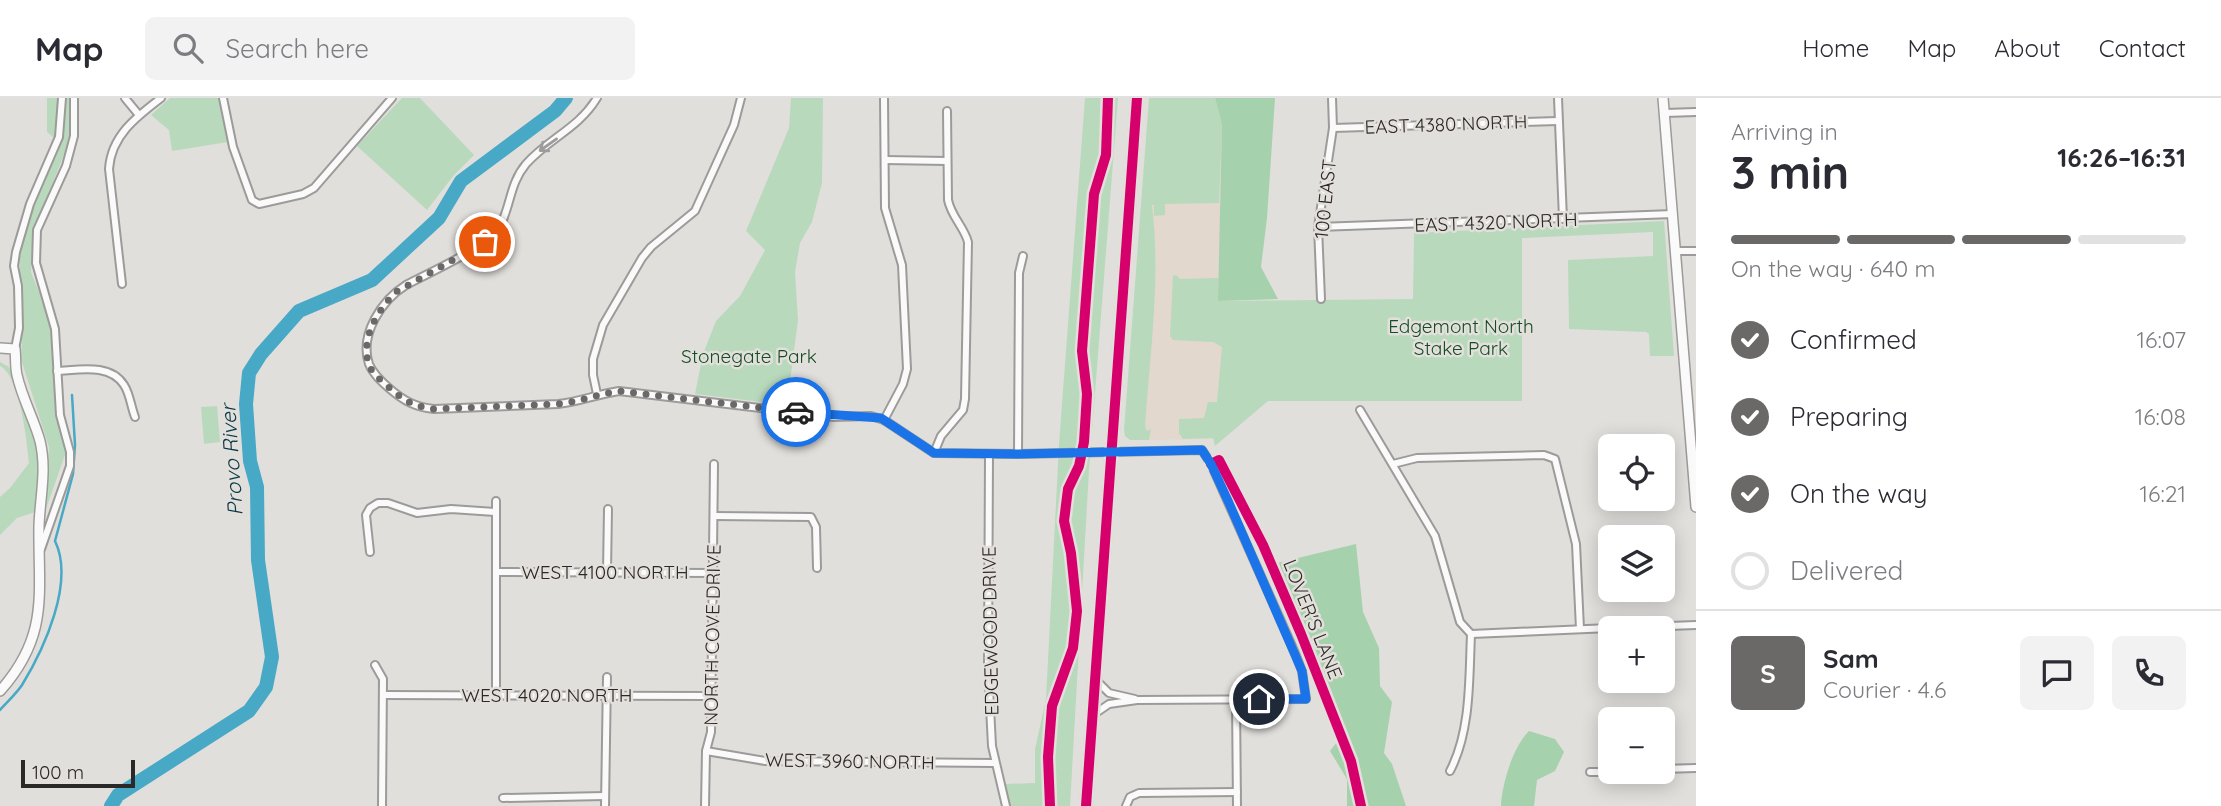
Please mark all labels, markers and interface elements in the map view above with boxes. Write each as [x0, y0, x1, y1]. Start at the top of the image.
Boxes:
search box [145, 17, 635, 80]
text: Map [35, 28, 103, 69]
icon: search [169, 29, 207, 67]
text: Search here [225, 32, 369, 65]
text: Home [1802, 33, 1869, 63]
text: Map [1907, 33, 1956, 63]
text: About [1994, 33, 2061, 63]
text: Contact [2099, 33, 2186, 63]
street label: EAST 4380 NORTH [1364, 109, 1528, 139]
text: Arriving in [1731, 117, 1838, 146]
one-way arrow [539, 138, 558, 152]
text: 16:26–16:31 [2057, 141, 2186, 174]
text: 3 min [1731, 143, 1849, 201]
street label: 100 EAST [1309, 158, 1341, 240]
street label: EAST 4320 NORTH [1414, 207, 1578, 237]
pin [455, 212, 515, 272]
icon: bag [466, 223, 504, 261]
text: On the way · 640 m [1731, 254, 1936, 283]
park label: Edgemont North Stake Park [1388, 314, 1534, 360]
icon: check [1731, 321, 1769, 359]
text: Confirmed [1790, 323, 1917, 356]
text: 16:07 [2137, 325, 2186, 354]
park label: Stonegate Park [681, 344, 817, 368]
courier [761, 377, 831, 447]
icon: car [777, 393, 815, 431]
icon: check [1731, 398, 1769, 436]
text: Preparing [1790, 400, 1908, 433]
water label: Provo River [214, 401, 248, 517]
text: 16:08 [2135, 402, 2186, 431]
map controls [1598, 434, 1675, 784]
button: locate [1598, 434, 1675, 511]
icon: check [1731, 475, 1769, 513]
text: On the way [1790, 477, 1928, 510]
text: 16:21 [2140, 479, 2186, 508]
button: layers [1598, 525, 1675, 602]
street label: NORTH COVE DRIVE [698, 544, 726, 726]
street label: EDGEWOOD DRIVE [977, 546, 1003, 716]
text: Delivered [1790, 554, 1903, 587]
street label: LOVER'S LANE [1278, 556, 1348, 682]
street label: WEST 4100 NORTH [521, 560, 689, 584]
button: + [1598, 616, 1675, 693]
button: chat [2020, 636, 2094, 710]
button: phone [2112, 636, 2186, 710]
text: Sam [1823, 642, 1879, 675]
text: S [1760, 657, 1776, 690]
pin [1229, 669, 1289, 729]
text: Courier · 4.6 [1823, 675, 1946, 704]
icon: home [1240, 680, 1278, 718]
street label: WEST 4020 NORTH [462, 683, 632, 707]
button: − [1598, 707, 1675, 784]
street label: WEST 3960 NORTH [765, 748, 935, 774]
scale bar [21, 757, 135, 789]
text: 100 m [32, 760, 84, 784]

